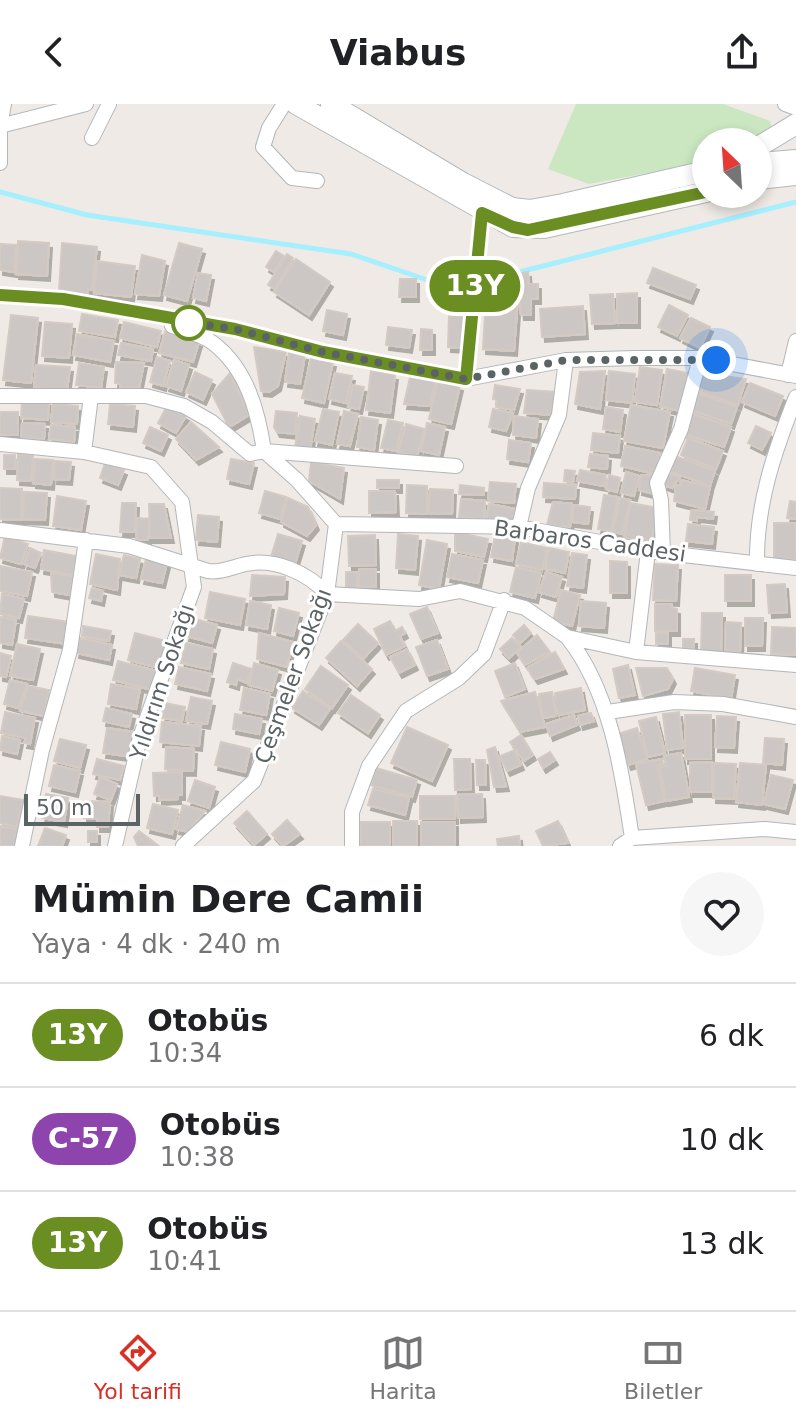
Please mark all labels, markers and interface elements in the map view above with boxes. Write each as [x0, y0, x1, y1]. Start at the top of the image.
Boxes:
icon: back [32, 30, 76, 74]
icon: share [720, 30, 764, 74]
text: Viabus [330, 32, 466, 73]
north arrow [692, 128, 772, 208]
map controls [692, 128, 772, 208]
line badge: 13Y [429, 260, 521, 312]
text: 13Y [445, 269, 505, 302]
unlabelled marker [172, 306, 206, 340]
your location [696, 340, 736, 380]
street label: Barbaros Caddesi [492, 515, 688, 567]
street label: Çeşmeler Sokağı [250, 585, 336, 767]
street label: Yıldırım Sokağı [125, 601, 199, 764]
scale bar [24, 790, 140, 826]
text: 50 m [36, 795, 92, 820]
button: heart [680, 872, 764, 956]
text: Mümin Dere Camii [32, 877, 424, 921]
text: Yaya · 4 dk · 240 m [32, 929, 281, 959]
text: Otobüs [147, 1003, 268, 1038]
text: 13Y [48, 1018, 107, 1051]
text: 6 dk [699, 1018, 764, 1053]
text: 10:34 [147, 1038, 222, 1068]
text: Otobüs [160, 1107, 281, 1142]
text: C-57 [48, 1122, 120, 1155]
text: 10 dk [680, 1122, 764, 1157]
text: 10:38 [160, 1142, 235, 1172]
text: Otobüs [147, 1211, 268, 1246]
text: 13Y [48, 1226, 107, 1259]
text: 13 dk [680, 1226, 764, 1261]
text: 10:41 [147, 1246, 222, 1276]
tab: Yol tarifi [94, 1331, 182, 1404]
tab: Harita [369, 1331, 437, 1404]
tab: Biletler [624, 1331, 702, 1404]

